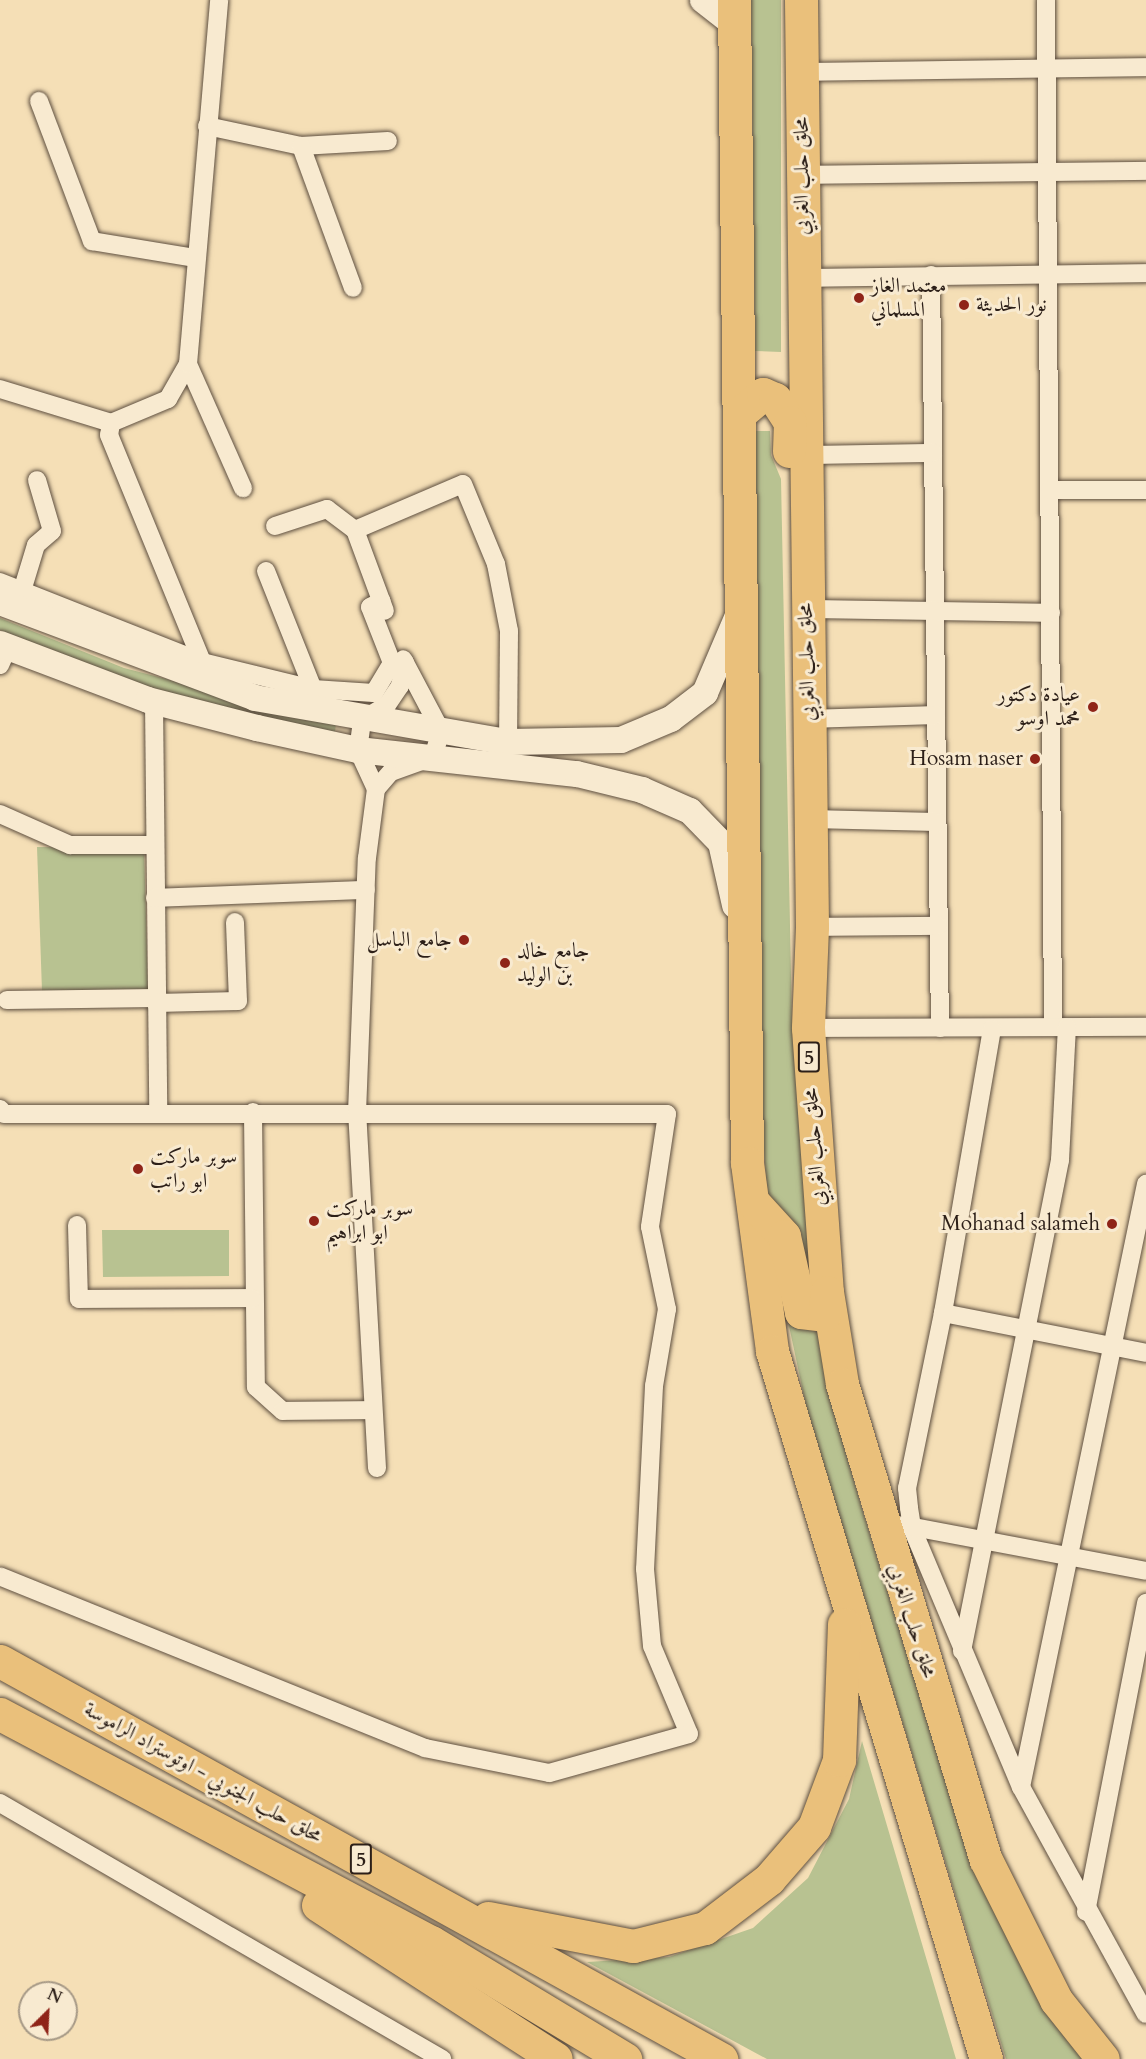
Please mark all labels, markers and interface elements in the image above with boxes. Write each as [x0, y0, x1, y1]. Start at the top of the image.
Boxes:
street label: محلق حلب الغربي [789, 117, 815, 235]
place label: معتمد الغاز المسلماني [871, 273, 946, 323]
marker: معتمد الغاز المسلماني [852, 291, 866, 305]
place label: نور الحديثة [976, 292, 1047, 318]
marker: نور الحديثة [957, 298, 971, 312]
street label: محلق حلب الغربي [793, 603, 821, 721]
place label: عيادة دكتور محمد اوسو [997, 682, 1080, 732]
marker: عيادة دكتور محمد اوسو [1084, 698, 1102, 716]
place label: Hosam naser [909, 746, 1023, 772]
marker: Hosam naser [1028, 752, 1042, 766]
place label: جامع الباسل [367, 927, 452, 953]
marker: جامع الباسل [457, 933, 471, 947]
place label: جامع خالد بن الوليد [517, 938, 589, 988]
marker: جامع خالد بن الوليد [498, 956, 512, 970]
road number: 5 [797, 1040, 821, 1074]
street label: محلق حلب الغربي [798, 1087, 832, 1207]
place label: سوبر ماركت ابو راتب [150, 1144, 237, 1194]
marker: سوبر ماركت ابو راتب [131, 1162, 145, 1176]
place label: سوبر ماركت ابو ابراهيم [326, 1196, 413, 1246]
place label: Mohanad salameh [941, 1211, 1100, 1237]
marker: سوبر ماركت ابو ابراهيم [307, 1214, 321, 1228]
marker: Mohanad salameh [1105, 1217, 1119, 1231]
street label: محلق حلب الغربي [883, 1561, 941, 1681]
street label: محلق حلب الجنوبي - اوتوستراد الراموسة [80, 1697, 326, 1849]
road number: 5 [349, 1842, 373, 1876]
north arrow [18, 1981, 78, 2041]
text: N [44, 1984, 65, 2009]

